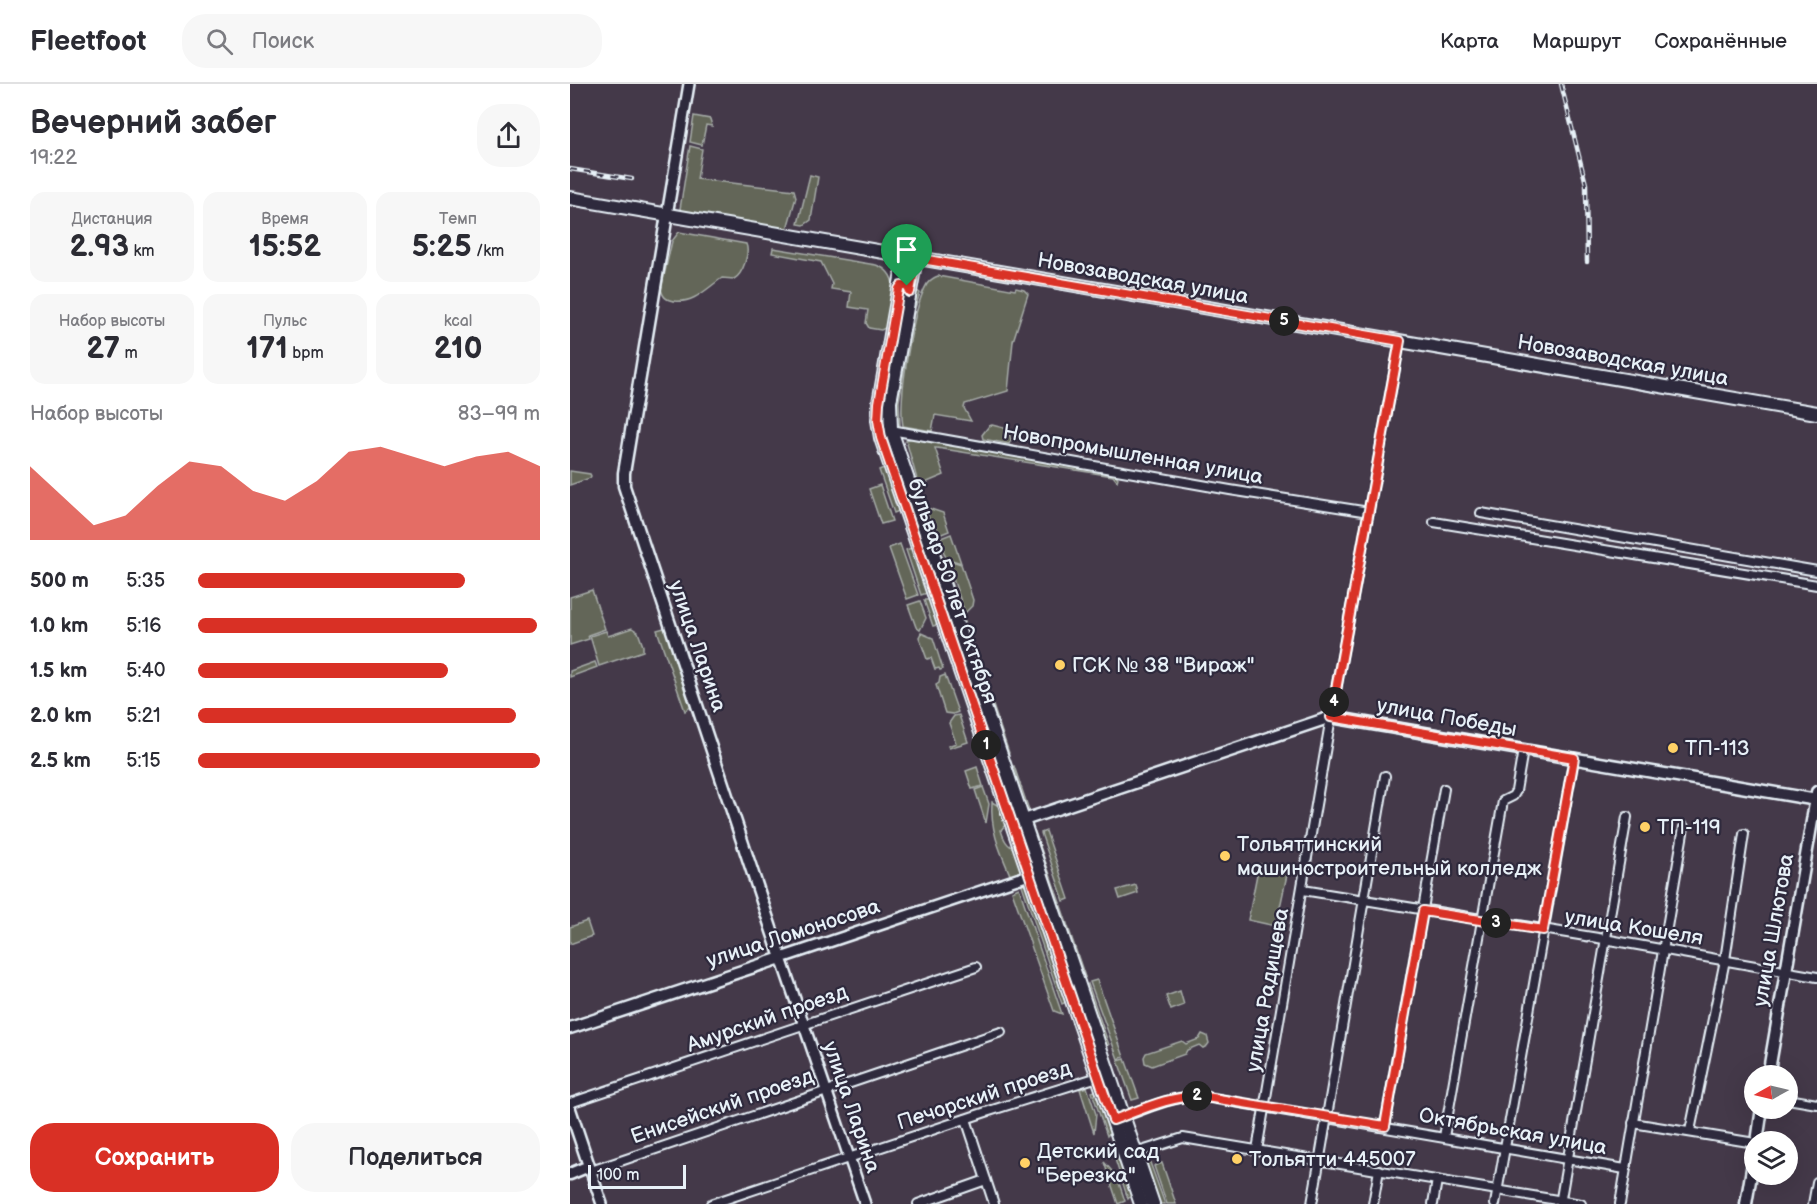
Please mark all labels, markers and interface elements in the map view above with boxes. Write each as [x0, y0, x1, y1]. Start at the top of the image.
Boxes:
search box [182, 14, 602, 68]
text: Fleetfoot [30, 25, 146, 58]
icon: search [203, 25, 236, 58]
text: Поиск [251, 28, 314, 55]
text: Карта [1440, 29, 1499, 54]
text: Маршрут [1532, 29, 1621, 54]
text: Сохранённые [1654, 29, 1787, 54]
text: Вечерний забег [30, 103, 277, 143]
button: share [477, 104, 540, 167]
text: 19:22 [30, 146, 77, 170]
text: Дистанция [72, 210, 152, 229]
text: Время [261, 210, 309, 229]
text: Темп [439, 210, 477, 229]
pin [881, 224, 932, 286]
text: 2.93 [69, 229, 129, 265]
text: 15:52 [249, 229, 321, 265]
text: 5:25 [412, 229, 472, 265]
icon: arrive [890, 233, 923, 266]
text: km [129, 242, 155, 261]
text: /km [472, 242, 504, 261]
street label: Новозаводская улица [1035, 248, 1251, 309]
pin: 5 [1269, 306, 1299, 336]
text: 5 [1279, 311, 1289, 330]
text: Набор высоты [59, 312, 165, 331]
text: Пульс [263, 312, 307, 331]
text: kcal [444, 312, 472, 331]
street label: Новозаводская улица [1515, 330, 1731, 391]
text: 27 [86, 331, 120, 367]
text: 171 [246, 331, 288, 367]
text: 210 [434, 331, 482, 367]
text: m [120, 344, 138, 363]
text: bpm [288, 344, 324, 363]
text: Набор высоты [30, 402, 163, 426]
text: 83–99 m [458, 402, 540, 426]
street label: Новопромышленная улица [1001, 419, 1266, 490]
street label: бульвар 50 лет Октября [902, 475, 1003, 707]
text: 500 m [30, 569, 89, 593]
text: 5:35 [126, 569, 165, 593]
street label: улица Ларина [663, 577, 732, 716]
text: 1.0 km [30, 614, 88, 638]
text: 5:16 [126, 614, 161, 638]
place label: ГСК № 38 "Вираж" [1072, 653, 1255, 678]
marker: ГСК № 38 "Вираж" [1053, 658, 1067, 672]
text: 1.5 km [30, 659, 87, 683]
text: 5:40 [126, 659, 165, 683]
pin: 4 [1319, 687, 1349, 717]
text: 4 [1329, 692, 1339, 711]
street label: улица Победы [1375, 693, 1519, 742]
text: 2.0 km [30, 704, 92, 728]
text: 5:21 [126, 704, 161, 728]
pin: 1 [971, 730, 1001, 760]
text: 1 [983, 735, 989, 754]
place label: ТП-113 [1685, 736, 1750, 761]
marker: ТП-113 [1666, 741, 1680, 755]
text: 2.5 km [30, 749, 91, 773]
text: 5:15 [126, 749, 161, 773]
place label: ТП-119 [1657, 815, 1721, 840]
marker: ТП-119 [1638, 820, 1652, 834]
place label: Тольяттинский машиностроительный колледж [1237, 832, 1542, 881]
marker: Тольяттинский машиностроительный колледж [1218, 849, 1232, 863]
street label: улица Шлютова [1748, 851, 1799, 1009]
street label: улица Ломоносова [703, 894, 883, 973]
street label: улица Кошеля [1563, 904, 1705, 951]
street label: улица Радищева [1241, 905, 1294, 1074]
pin: 3 [1481, 908, 1511, 938]
text: 3 [1491, 913, 1501, 932]
street label: Амурский проезд [682, 979, 851, 1058]
street label: улица Ларина [817, 1038, 886, 1177]
street label: Печорский проезд [894, 1055, 1075, 1135]
street label: Енисейский проезд [627, 1063, 817, 1149]
north arrow [1744, 1065, 1798, 1119]
map controls [1744, 1065, 1798, 1185]
pin: 2 [1182, 1081, 1212, 1111]
text: 2 [1192, 1086, 1202, 1105]
street label: Октябрьская улица [1417, 1103, 1609, 1160]
button: Сохранить [30, 1123, 279, 1192]
button: Поделиться [291, 1123, 540, 1192]
button: layers [1744, 1131, 1798, 1185]
place label: Детский сад "Березка" [1037, 1139, 1159, 1188]
place label: Тольятти 445007 [1249, 1147, 1416, 1172]
marker: Тольятти 445007 [1230, 1152, 1244, 1166]
marker: Детский сад "Березка" [1018, 1156, 1032, 1170]
scale bar [588, 1162, 686, 1190]
text: 100 m [597, 1166, 640, 1185]

